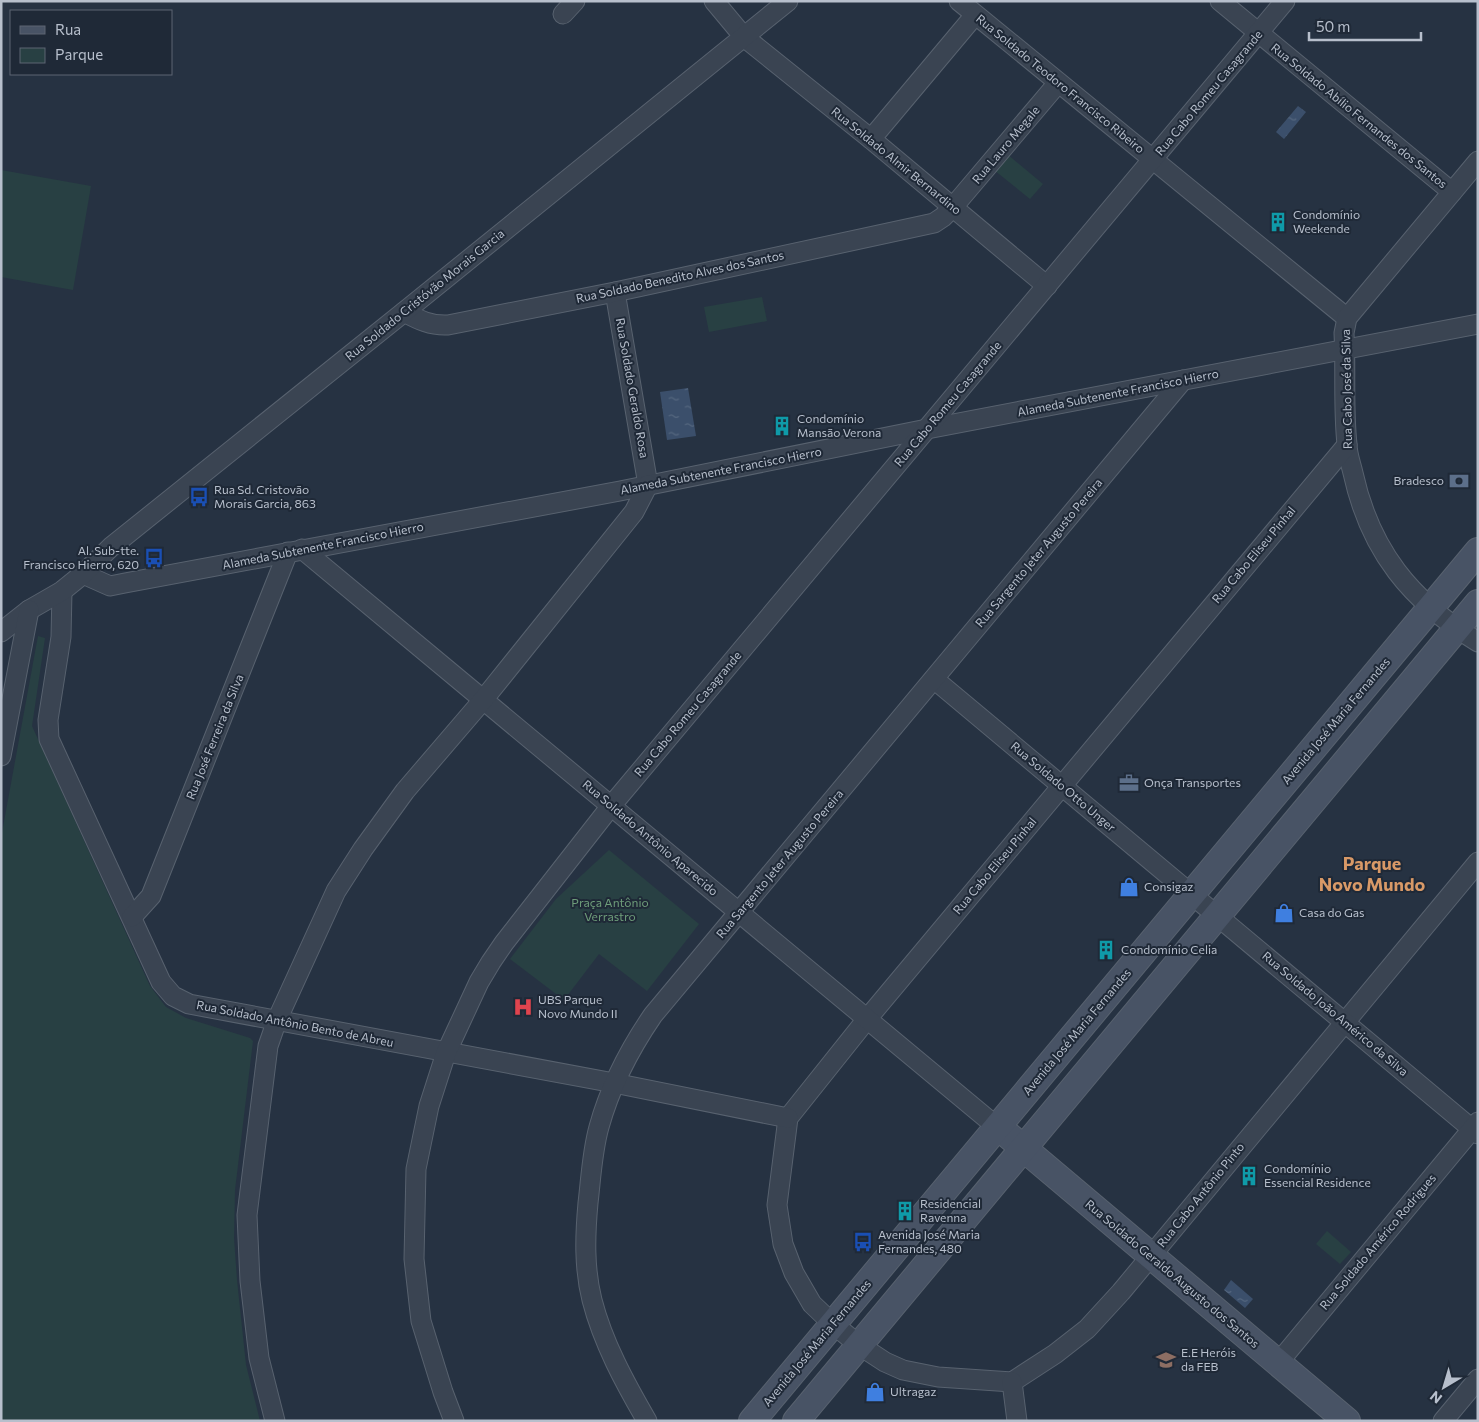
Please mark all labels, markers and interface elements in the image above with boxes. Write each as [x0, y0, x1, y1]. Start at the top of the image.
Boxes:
legend [10, 10, 172, 75]
scale bar [1309, 10, 1422, 42]
street label: Rua Soldado Teodoro Francisco Ribeiro [974, 11, 1148, 155]
text: 50 m [1316, 17, 1350, 35]
text: Rua [55, 20, 81, 38]
street label: Rua Cabo Romeu Casagrande [1152, 27, 1265, 158]
street label: Rua Soldado Abílio Fernandes dos Santos [1269, 40, 1450, 191]
text: Parque [55, 45, 103, 63]
street label: Rua Lauro Megale [969, 103, 1042, 186]
street label: Rua Soldado Almir Bernardino [829, 104, 964, 217]
place label: Condomínio Weekende [1293, 207, 1360, 235]
building icon: Condomínio Weekende [1267, 211, 1289, 233]
street label: Rua Soldado Cristóvão Morais Garcia [342, 226, 507, 363]
street label: Rua Soldado Benedito Alves dos Santos [574, 247, 785, 305]
street label: Rua Soldado Geraldo Rosa [614, 317, 652, 459]
street label: Rua Cabo José da Silva [1338, 329, 1355, 449]
street label: Rua Cabo Romeu Casagrande [891, 338, 1004, 469]
street label: Alameda Subtenente Francisco Hierro [1016, 366, 1220, 418]
place label: Condomínio Mansão Verona [797, 411, 881, 439]
building icon: Condomínio Mansão Verona [771, 415, 793, 437]
street label: Alameda Subtenente Francisco Hierro [619, 444, 823, 496]
bank icon: Bradesco [1448, 470, 1470, 492]
place label: Bradesco [1393, 473, 1444, 487]
street label: Rua Sargento Jeter Augusto Pereira [972, 475, 1105, 630]
place label: Rua Sd. Cristovão Morais Garcia, 863 [214, 482, 316, 510]
bus stop icon: Rua Sd. Cristovão Morais Garcia, 863 [188, 486, 210, 508]
street label: Rua Cabo Eliseu Pinhal [1209, 503, 1298, 606]
street label: Alameda Subtenente Francisco Hierro [221, 519, 425, 571]
place label: Al. Sub-tte. Francisco Hierro, 620 [23, 543, 139, 571]
bus stop icon: Al. Sub-tte. Francisco Hierro, 620 [143, 547, 165, 569]
street label: Rua Cabo Romeu Casagrande [631, 648, 744, 779]
street label: Avenida José Maria Fernandes [1278, 654, 1393, 787]
street label: Rua José Ferreira da Silva [183, 672, 247, 802]
street label: Rua Soldado Otto Unger [1008, 738, 1119, 834]
office icon: Onça Transportes [1118, 772, 1140, 794]
place label: Onça Transportes [1144, 775, 1241, 789]
street label: Rua Soldado Antônio Aparecido [580, 776, 721, 898]
street label: Rua Sargento Jeter Augusto Pereira [713, 786, 846, 941]
street label: Rua Cabo Eliseu Pinhal [950, 814, 1039, 917]
district label: Parque Novo Mundo [1319, 852, 1426, 895]
shop icon: Consigaz [1118, 876, 1140, 898]
place label: Consigaz [1144, 879, 1194, 893]
park label: Praça Antônio Verrastro [571, 895, 649, 923]
shop icon: Casa do Gas [1273, 902, 1295, 924]
place label: Casa do Gas [1299, 905, 1364, 919]
building icon: Condomínio Celia [1095, 939, 1117, 961]
place label: Condomínio Celia [1121, 942, 1217, 956]
street label: Rua Soldado João Américo da Silva [1259, 948, 1411, 1079]
street label: Avenida José Maria Fernandes [1019, 965, 1134, 1098]
place label: UBS Parque Novo Mundo II [538, 992, 618, 1020]
hospital icon: UBS Parque Novo Mundo II [512, 996, 534, 1018]
street label: Rua Soldado Antônio Bento de Abreu [195, 997, 395, 1049]
street label: Rua Cabo Antônio Pinto [1154, 1139, 1247, 1249]
place label: Condomínio Essencial Residence [1264, 1161, 1371, 1189]
building icon: Condomínio Essencial Residence [1238, 1165, 1260, 1187]
street label: Rua Soldado Américo Rodrigues [1316, 1171, 1438, 1312]
place label: Residencial Ravenna [920, 1196, 981, 1224]
street label: Rua Soldado Geraldo Augusto dos Santos [1083, 1196, 1262, 1350]
building icon: Residencial Ravenna [894, 1200, 916, 1222]
place label: Avenida José Maria Fernandes, 480 [878, 1227, 980, 1255]
bus stop icon: Avenida José Maria Fernandes, 480 [852, 1231, 874, 1253]
street label: Avenida José Maria Fernandes [759, 1276, 874, 1409]
place label: E.E Heróis da FEB [1181, 1345, 1236, 1373]
school or university icon: E.E Heróis da FEB [1155, 1349, 1177, 1371]
north arrow [1419, 1362, 1469, 1412]
shop icon: Ultragaz [864, 1381, 886, 1403]
place label: Ultragaz [890, 1384, 936, 1398]
text: N [1426, 1388, 1445, 1408]

